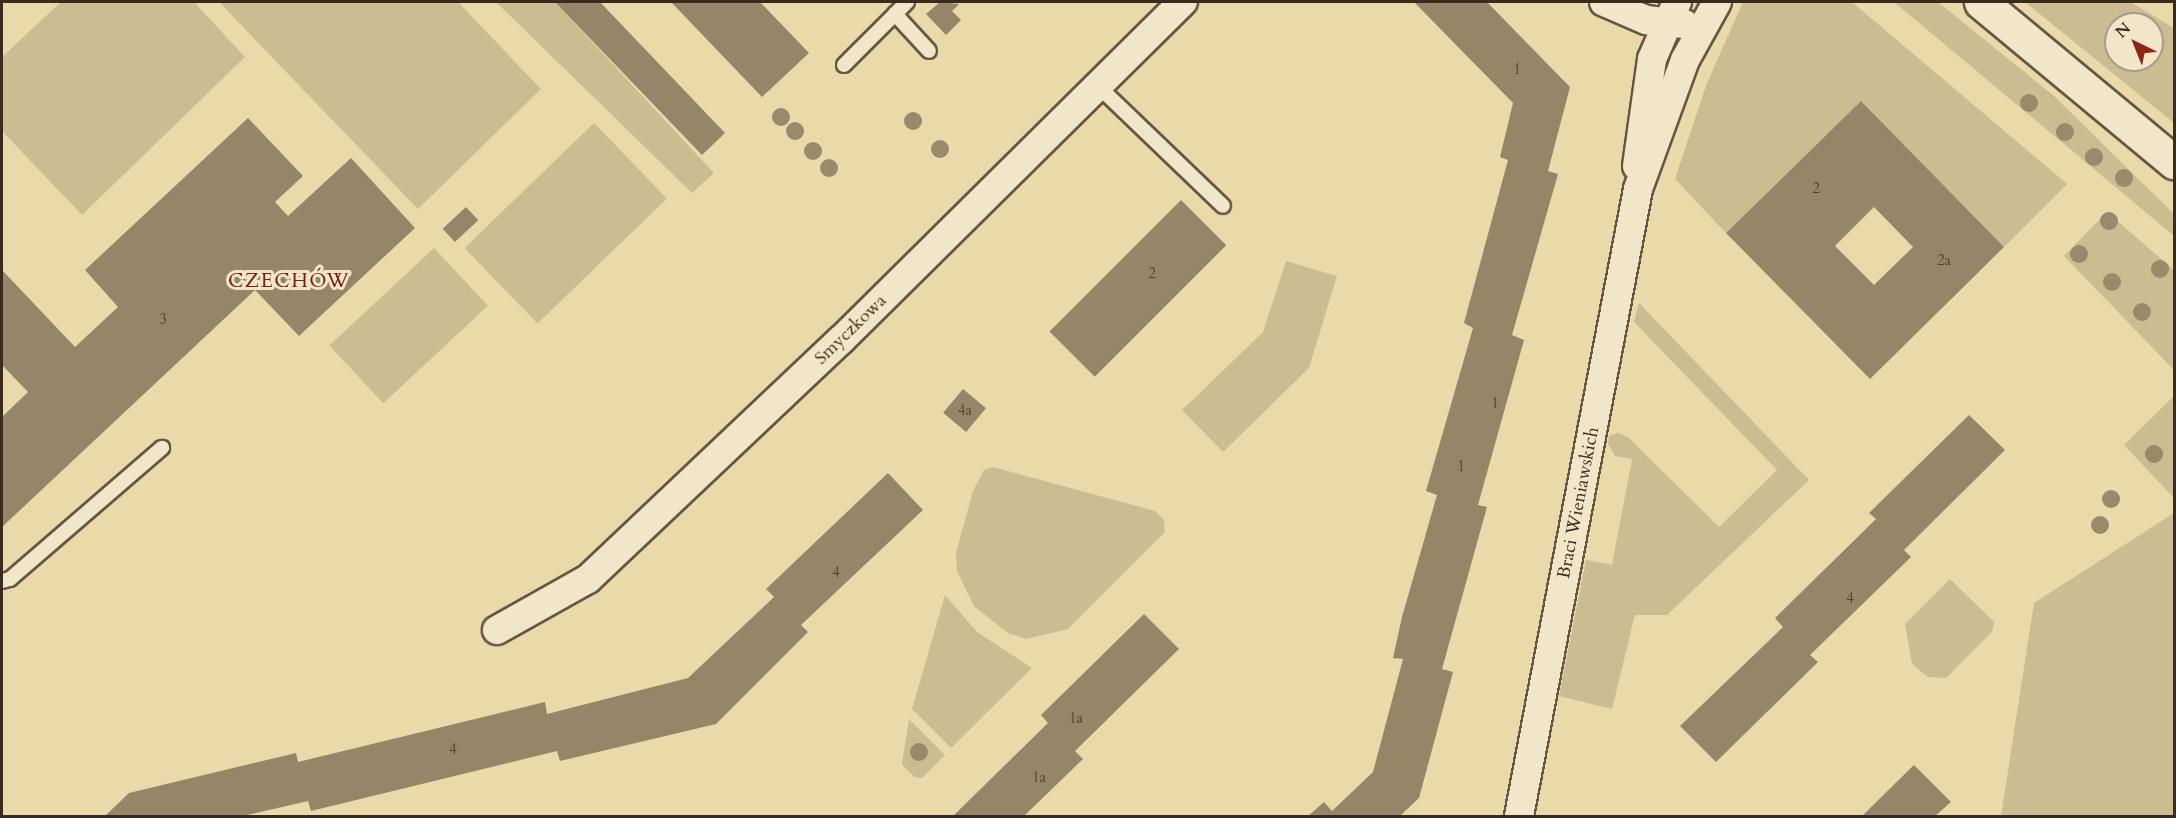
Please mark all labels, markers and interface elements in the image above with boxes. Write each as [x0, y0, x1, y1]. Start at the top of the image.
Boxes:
north arrow [2104, 12, 2164, 72]
text: N [2111, 18, 2136, 43]
house number: 1 [1513, 61, 1521, 79]
house number: 2 [1812, 180, 1820, 198]
house number: 2a [1937, 252, 1951, 270]
house number: 2 [1148, 265, 1156, 283]
district label: CZECHÓW [228, 268, 350, 292]
street label: Smyczkowa [811, 290, 891, 370]
house number: 3 [159, 311, 167, 329]
house number: 1 [1491, 395, 1499, 413]
house number: 4a [958, 402, 972, 420]
street label: Braci Wieniawskich [1554, 425, 1604, 581]
house number: 1 [1457, 458, 1465, 476]
house number: 4 [832, 564, 840, 582]
house number: 4 [1846, 590, 1854, 608]
house number: 1a [1069, 710, 1083, 728]
house number: 4 [449, 741, 457, 759]
house number: 1a [1032, 769, 1046, 787]

